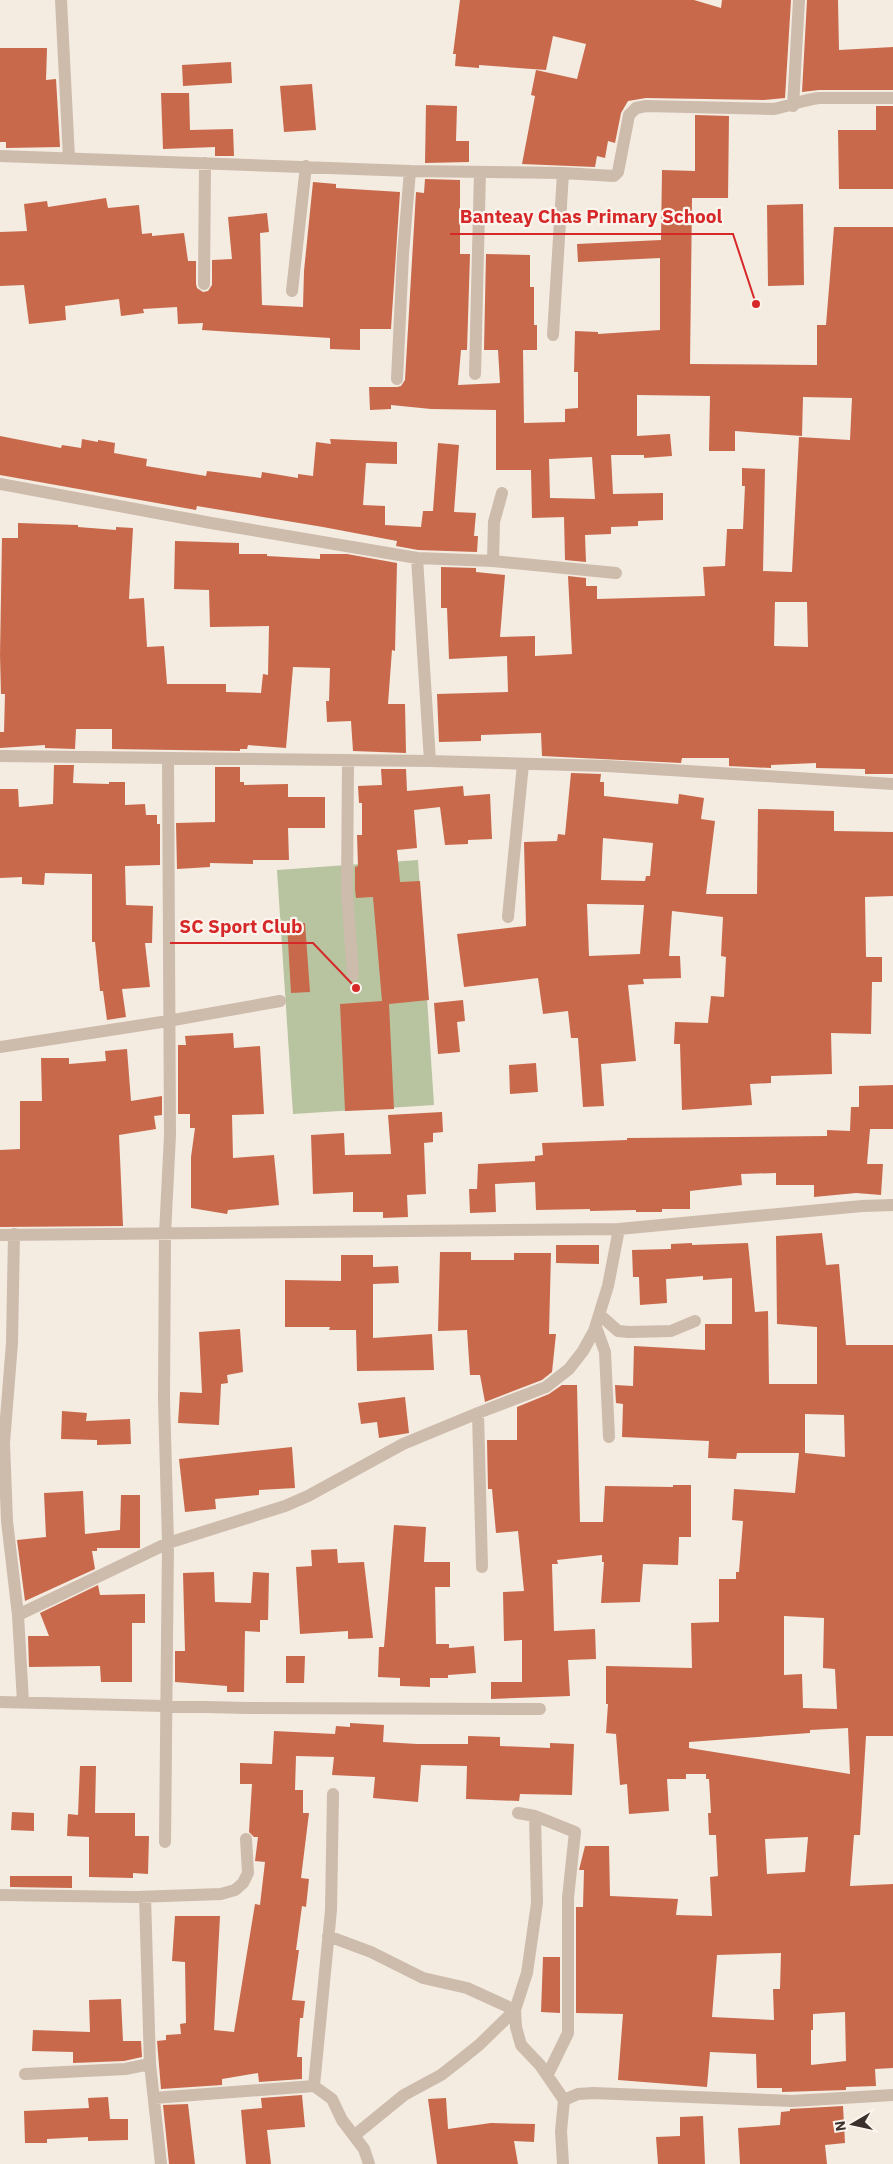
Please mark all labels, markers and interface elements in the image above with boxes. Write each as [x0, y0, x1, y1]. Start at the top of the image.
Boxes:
callout: Banteay Chas Primary School [450, 200, 733, 234]
text: Banteay Chas Primary School [460, 204, 722, 228]
callout: SC Sport Club [170, 909, 313, 943]
text: SC Sport Club [179, 914, 303, 938]
north arrow [828, 2099, 878, 2149]
text: N [830, 2120, 850, 2132]

